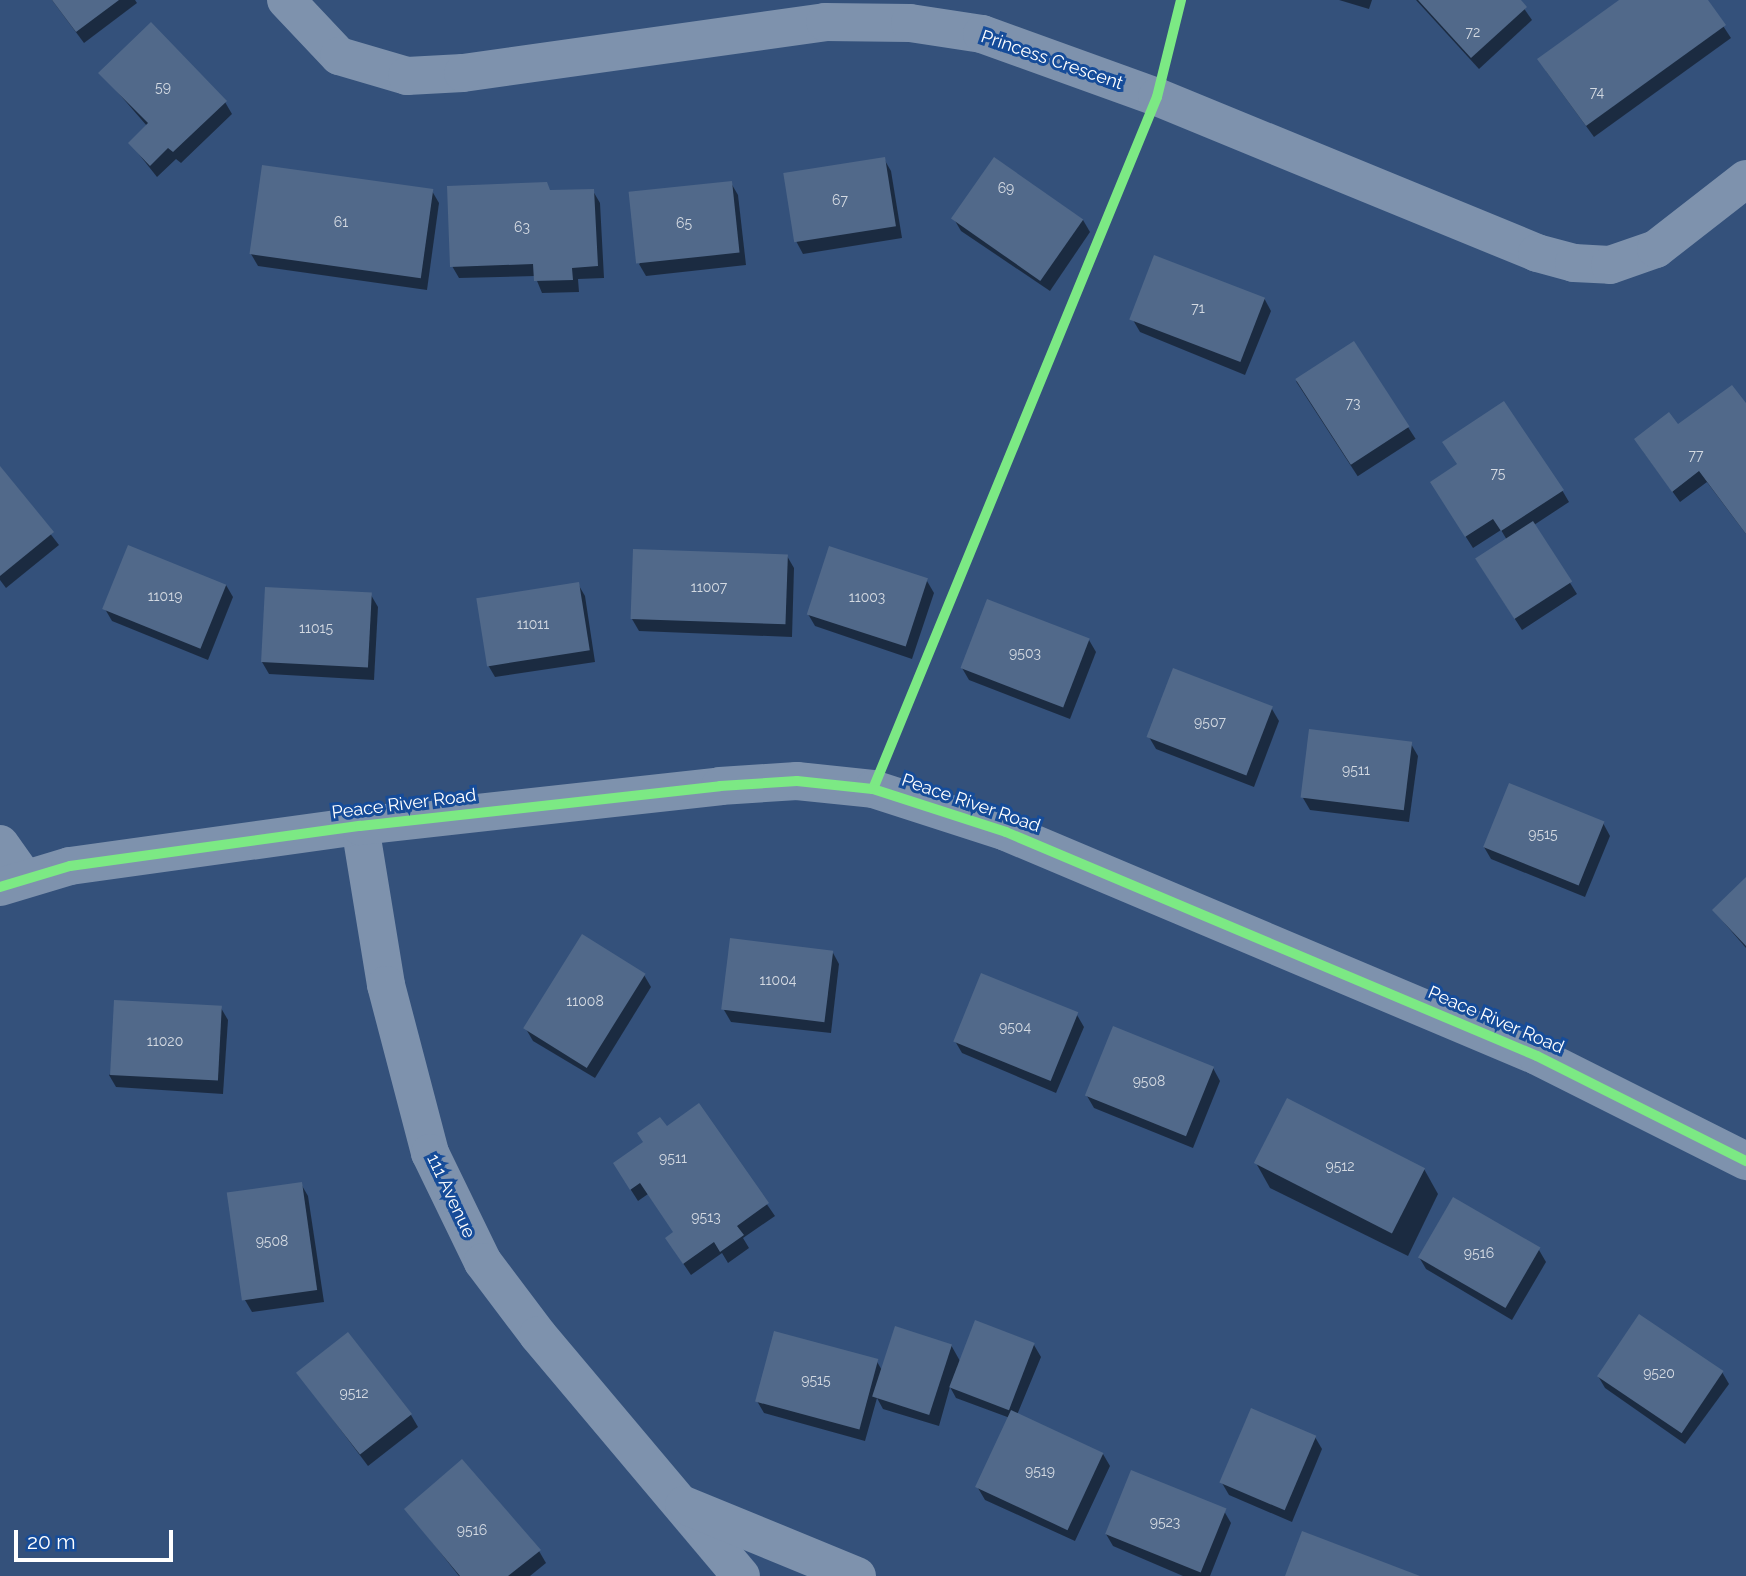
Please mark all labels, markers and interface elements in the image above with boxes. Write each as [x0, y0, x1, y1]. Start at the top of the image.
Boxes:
house number: 72 [1466, 24, 1480, 40]
street label: Princess Crescent [978, 26, 1126, 94]
house number: 59 [155, 79, 171, 95]
house number: 74 [1590, 84, 1604, 100]
house number: 69 [998, 180, 1014, 196]
house number: 67 [832, 192, 848, 208]
house number: 61 [334, 214, 348, 230]
house number: 65 [676, 215, 692, 231]
house number: 63 [514, 219, 530, 235]
house number: 71 [1191, 300, 1205, 316]
house number: 73 [1346, 395, 1360, 411]
house number: 77 [1689, 447, 1703, 463]
house number: 75 [1491, 465, 1505, 481]
house number: 11007 [691, 579, 727, 595]
house number: 11019 [148, 588, 182, 604]
house number: 11003 [849, 589, 885, 605]
house number: 11011 [517, 616, 549, 632]
house number: 11015 [299, 620, 333, 636]
house number: 9503 [1009, 645, 1041, 661]
house number: 9507 [1194, 714, 1226, 730]
house number: 9511 [1342, 762, 1370, 778]
street label: Peace River Road [899, 769, 1043, 837]
street label: Peace River Road [330, 784, 478, 824]
house number: 9515 [1528, 826, 1558, 842]
house number: 11004 [760, 972, 796, 988]
street label: Peace River Road [1425, 982, 1567, 1058]
house number: 11008 [566, 993, 604, 1009]
house number: 9504 [999, 1019, 1031, 1035]
house number: 11020 [147, 1033, 183, 1049]
house number: 9508 [1133, 1073, 1165, 1089]
street label: 111 Avenue [422, 1150, 480, 1242]
house number: 9511 [659, 1150, 687, 1166]
house number: 9512 [1325, 1158, 1355, 1174]
house number: 9513 [691, 1209, 721, 1225]
house number: 9508 [256, 1233, 288, 1249]
house number: 9516 [1464, 1245, 1494, 1261]
house number: 9520 [1643, 1365, 1675, 1381]
house number: 9515 [801, 1372, 831, 1388]
house number: 9512 [339, 1385, 369, 1401]
house number: 9519 [1025, 1463, 1055, 1479]
house number: 9523 [1150, 1514, 1180, 1530]
scale bar [18, 1516, 177, 1560]
house number: 9516 [457, 1522, 487, 1538]
text: 20 m [27, 1529, 75, 1554]

